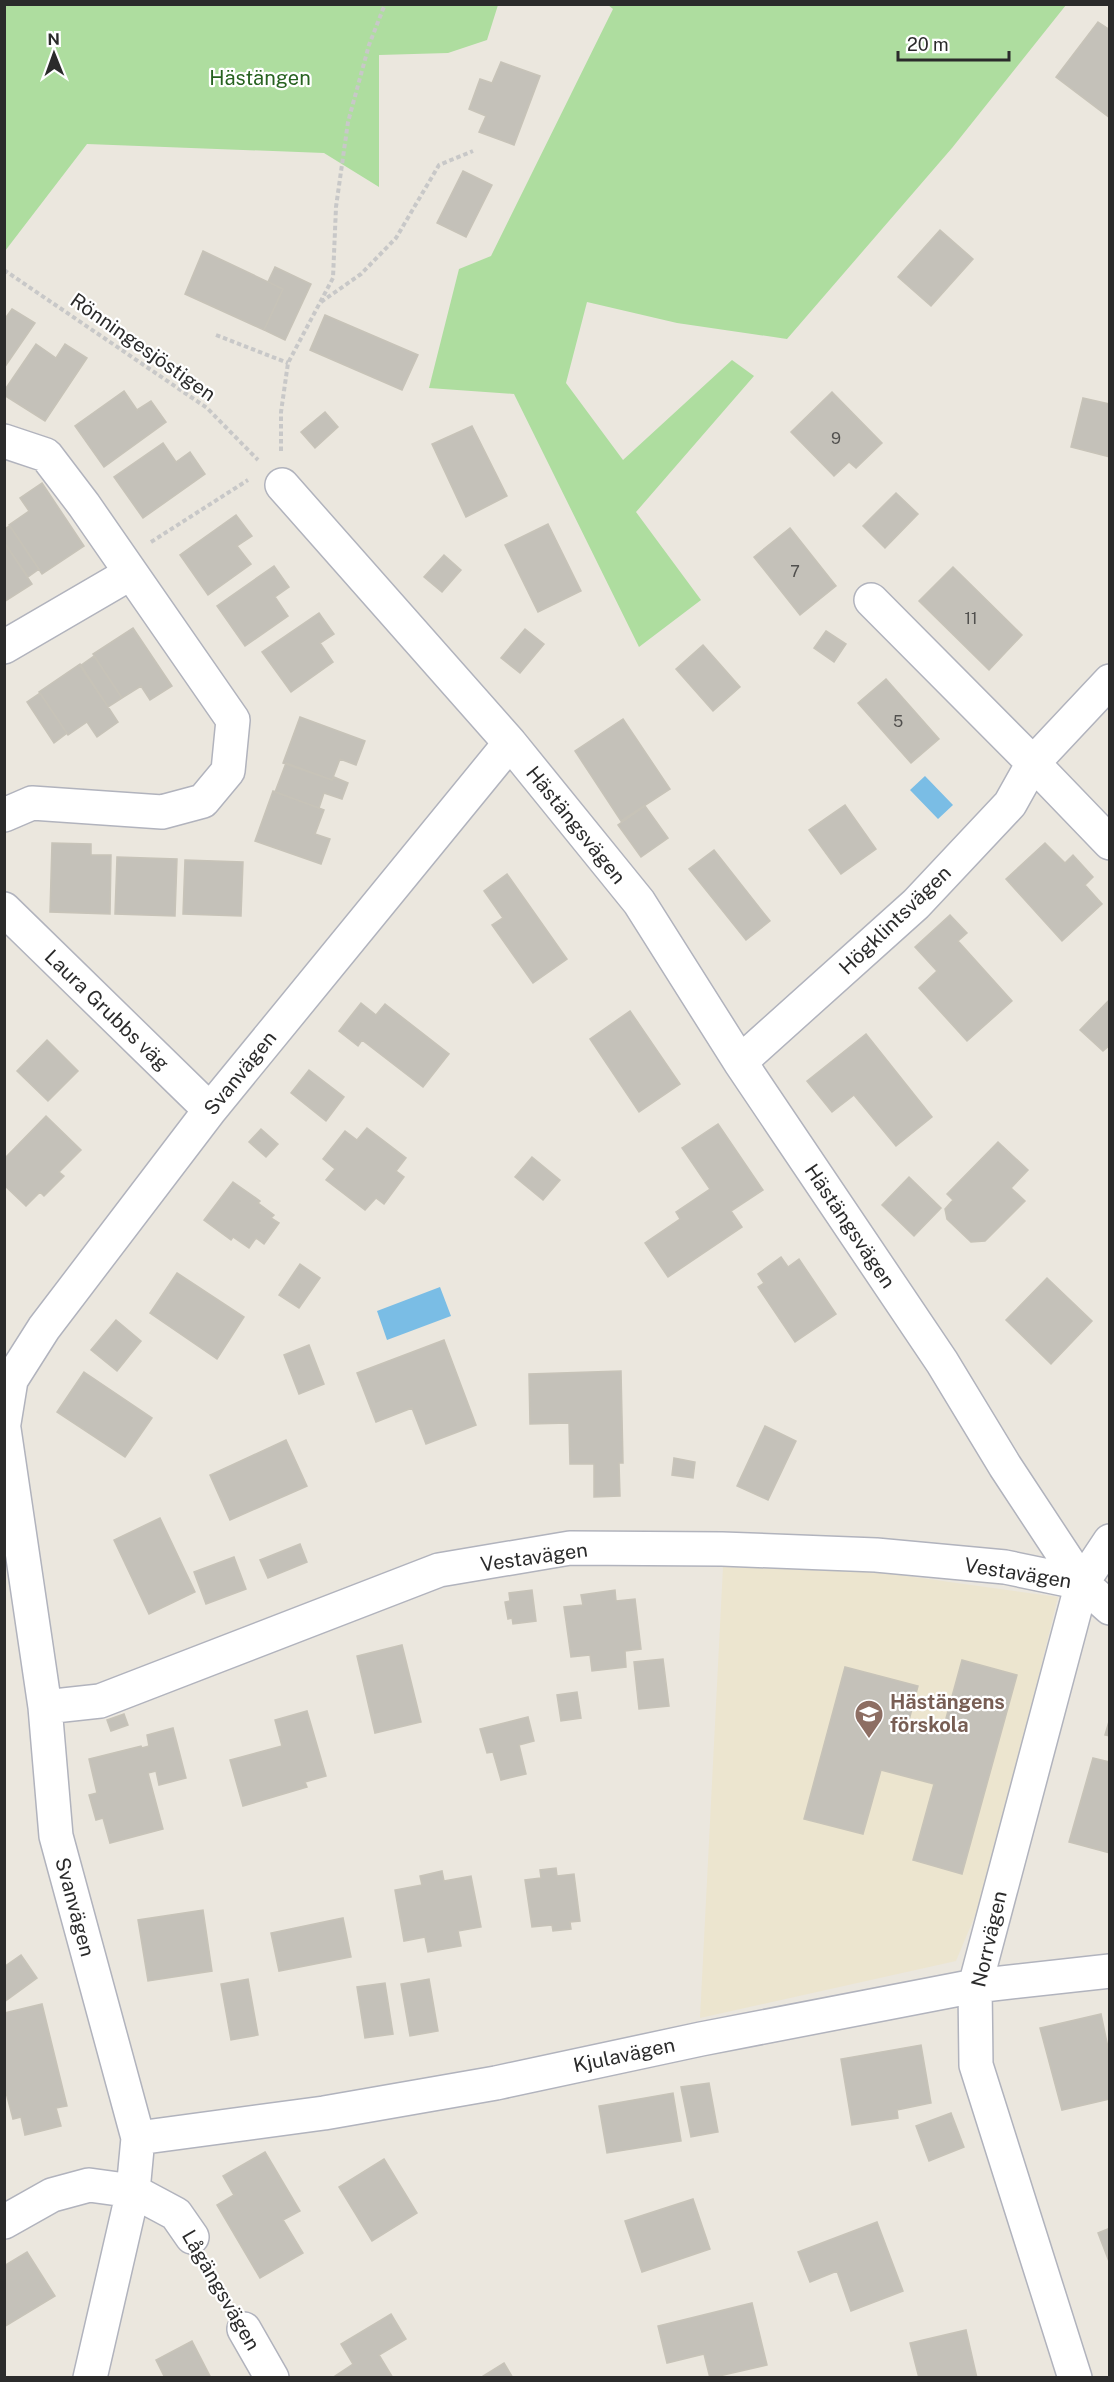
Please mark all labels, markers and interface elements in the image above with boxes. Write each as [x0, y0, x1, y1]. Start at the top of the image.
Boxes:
north arrow [24, 24, 84, 84]
scale bar [898, 24, 1009, 62]
text: N [47, 30, 60, 49]
text: 20 m [907, 34, 949, 55]
park label: Hästängen [209, 66, 311, 90]
street label: Rönningesjöstigen [66, 288, 220, 406]
house number: 9 [831, 429, 841, 448]
house number: 7 [790, 562, 800, 581]
house number: 11 [964, 609, 978, 628]
house number: 5 [893, 712, 903, 731]
street label: Hästängsvägen [521, 761, 631, 889]
street label: Högklintsvägen [834, 861, 956, 979]
street label: Laura Grubbs väg [40, 945, 174, 1075]
street label: Svanvägen [199, 1026, 281, 1120]
street label: Hästängsvägen [800, 1159, 900, 1293]
street label: Vestavägen [479, 1538, 589, 1576]
street label: Vestavägen [963, 1553, 1073, 1593]
place label: Hästängens förskola [890, 1690, 1005, 1737]
school or university icon: Hästängens förskola [853, 1698, 885, 1740]
street label: Svanvägen [50, 1855, 100, 1959]
street label: Norrvägen [966, 1889, 1012, 1989]
street label: Kjulavägen [571, 2033, 677, 2077]
street label: Lågängsvägen [177, 2225, 265, 2355]

